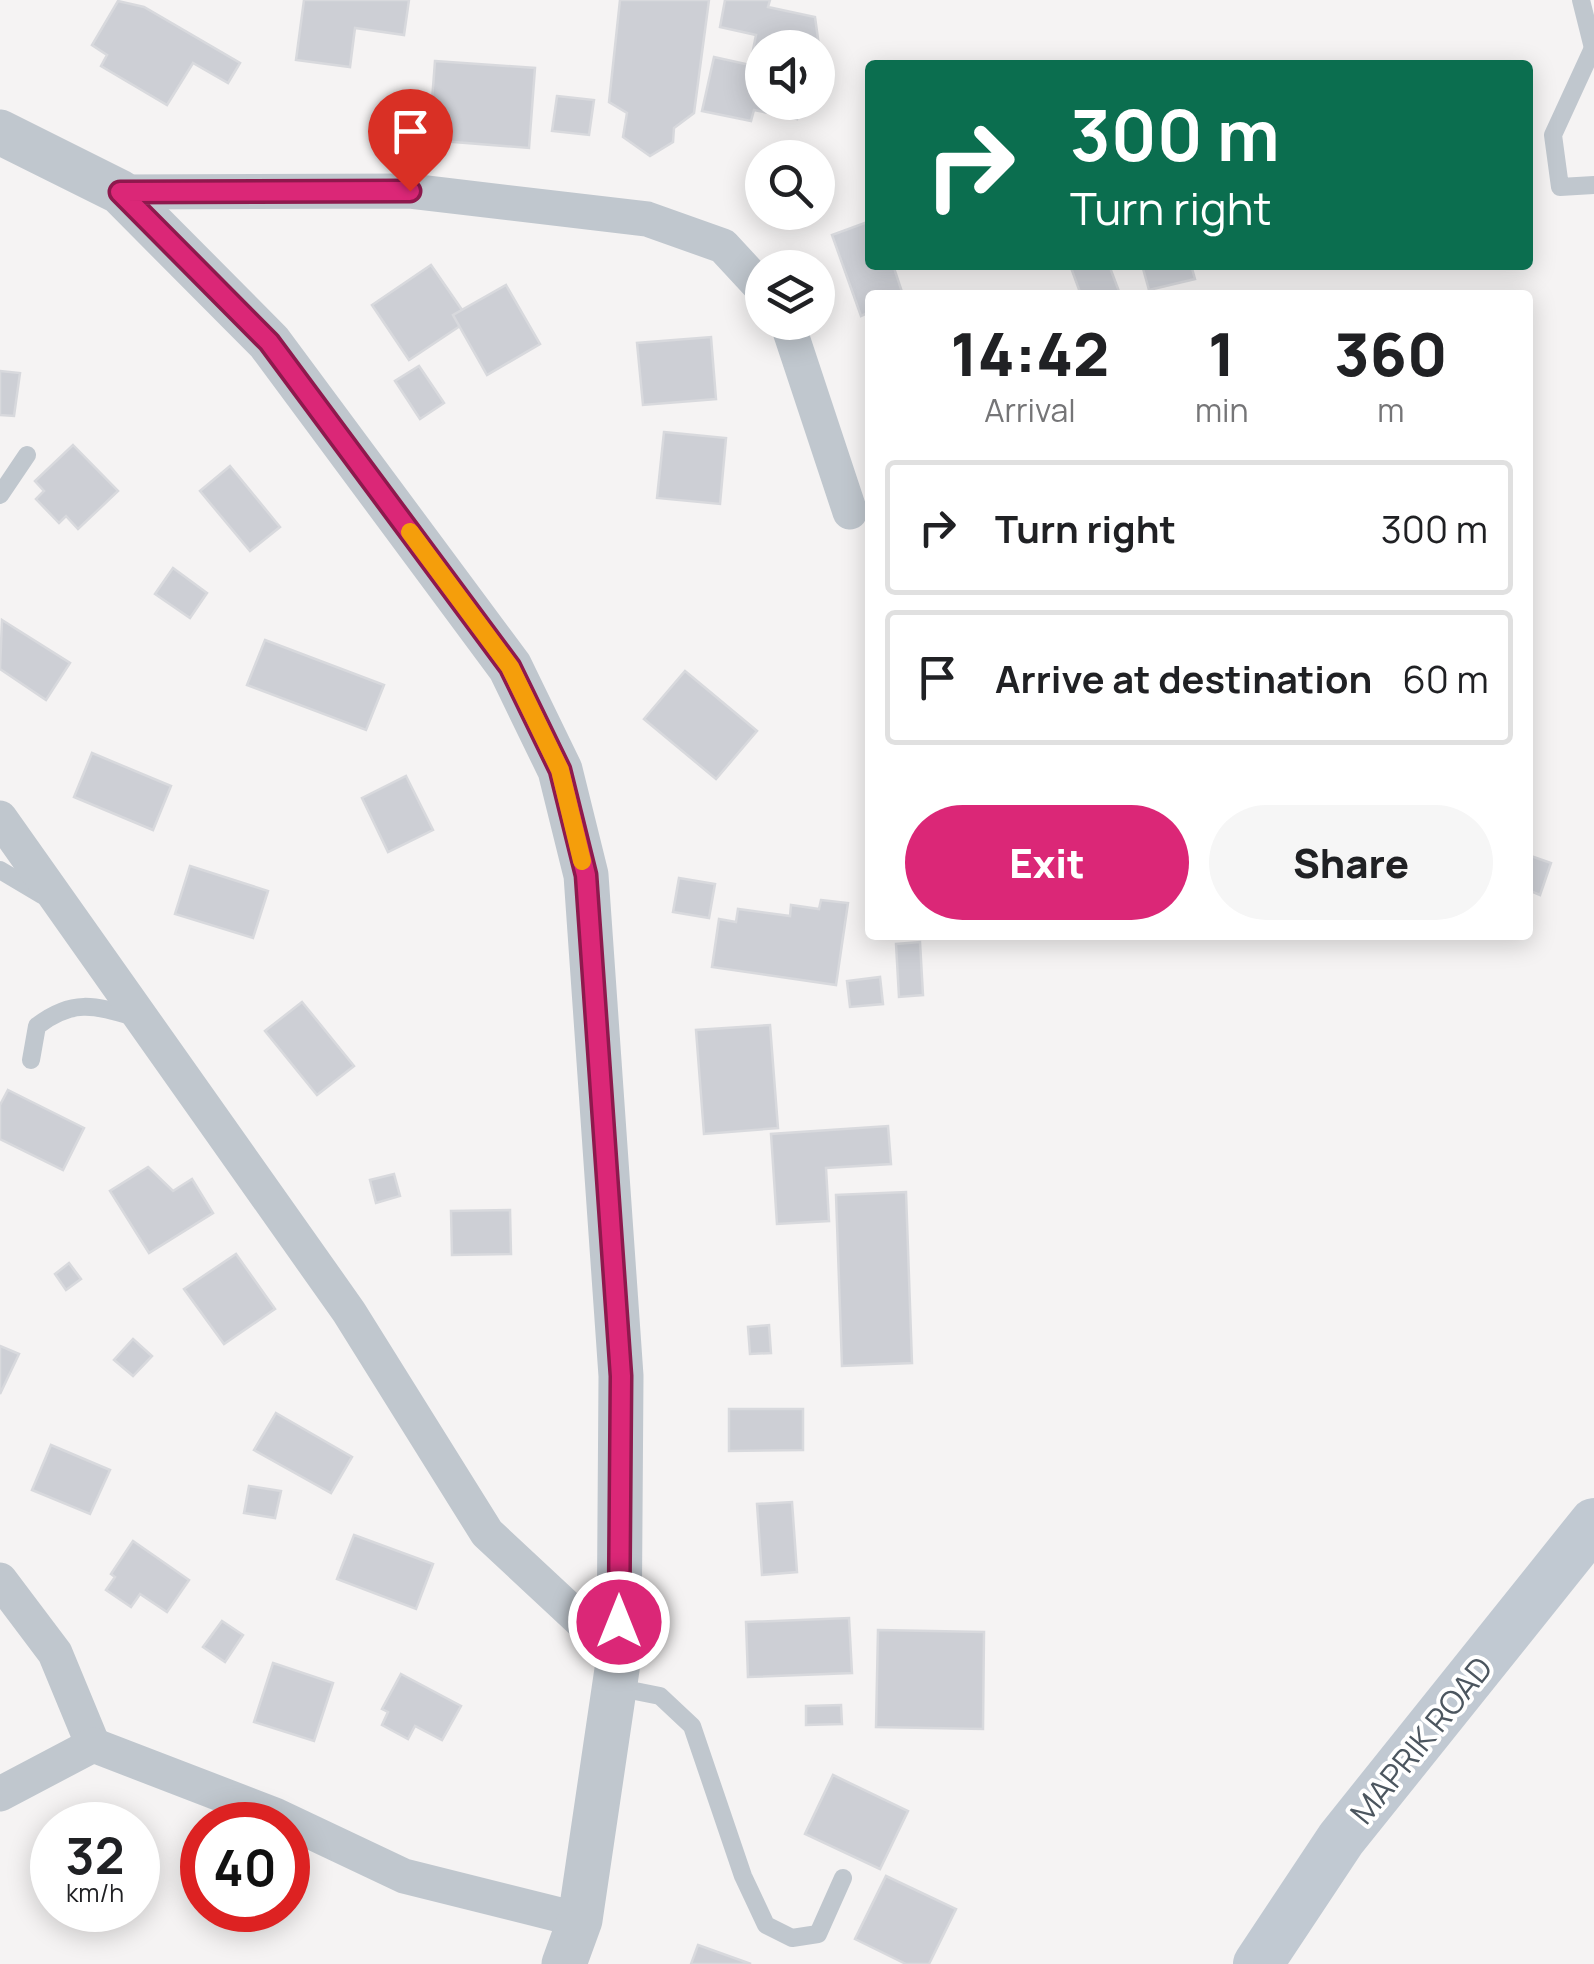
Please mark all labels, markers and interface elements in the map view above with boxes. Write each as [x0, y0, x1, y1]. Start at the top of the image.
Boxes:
map controls [745, 30, 835, 340]
button: sound [745, 30, 835, 120]
text: 300 m [1070, 86, 1280, 182]
pin [368, 89, 453, 192]
icon: right [905, 100, 1035, 230]
icon: arrive [383, 104, 438, 159]
button: search [745, 140, 835, 230]
text: Turn right [1070, 177, 1271, 239]
button: layers [745, 250, 835, 340]
text: 14:42 [951, 312, 1109, 394]
text: 1 [1208, 312, 1235, 394]
text: 360 [1334, 312, 1447, 394]
text: Arrival [984, 388, 1076, 432]
text: min [1195, 388, 1249, 432]
text: m [1377, 388, 1404, 432]
icon: right [910, 500, 965, 555]
text: Turn right [995, 502, 1176, 554]
text: 300 m [1381, 502, 1488, 554]
icon: arrive [910, 650, 965, 705]
text: Arrive at destination [995, 652, 1372, 704]
text: 60 m [1402, 652, 1489, 704]
button: Exit [905, 805, 1189, 920]
button: Share [1209, 805, 1493, 920]
position arrow [567, 1570, 671, 1674]
street label: MAPRIK ROAD [1340, 1647, 1502, 1833]
speed limit sign: 40 [180, 1802, 310, 1932]
text: 32 [66, 1821, 124, 1889]
text: km/h [66, 1875, 124, 1910]

